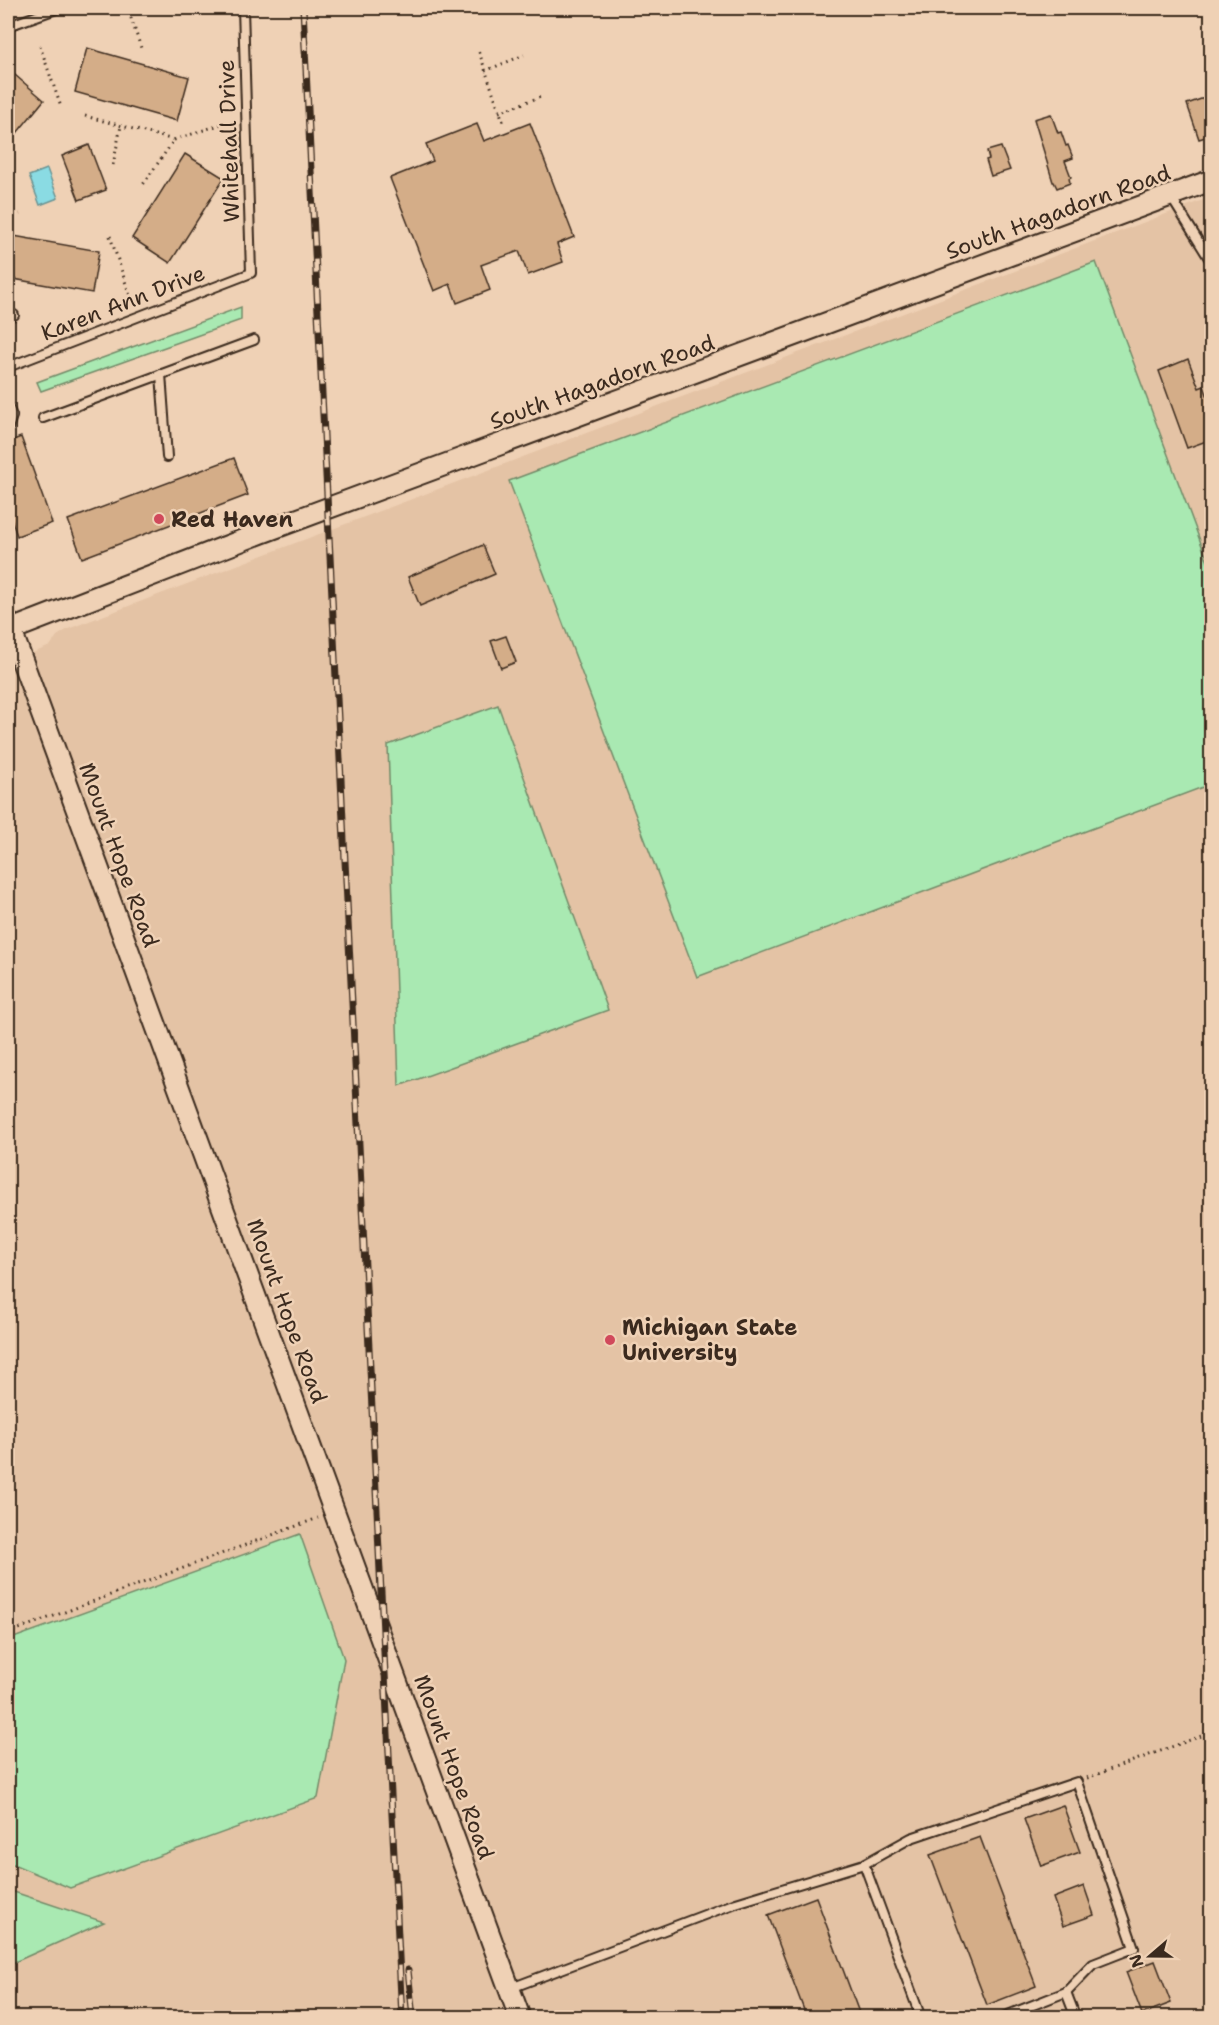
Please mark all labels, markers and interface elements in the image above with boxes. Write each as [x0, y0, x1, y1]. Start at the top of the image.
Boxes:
street label: Whitehall Drive [212, 59, 246, 223]
street label: South Hagadorn Road [942, 158, 1174, 266]
street label: Karen Ann Drive [37, 258, 209, 348]
street label: South Hagadorn Road [486, 328, 718, 436]
place label: Red Haven [171, 505, 293, 534]
marker: Red Haven [152, 512, 166, 526]
street label: Mount Hope Road [72, 759, 166, 951]
street label: Mount Hope Road [240, 1215, 334, 1407]
place label: Michigan State University [622, 1313, 797, 1367]
marker: Michigan State University [603, 1333, 617, 1347]
street label: Mount Hope Road [407, 1671, 501, 1863]
north arrow [1120, 1926, 1180, 1986]
text: N [1124, 1951, 1148, 1971]

